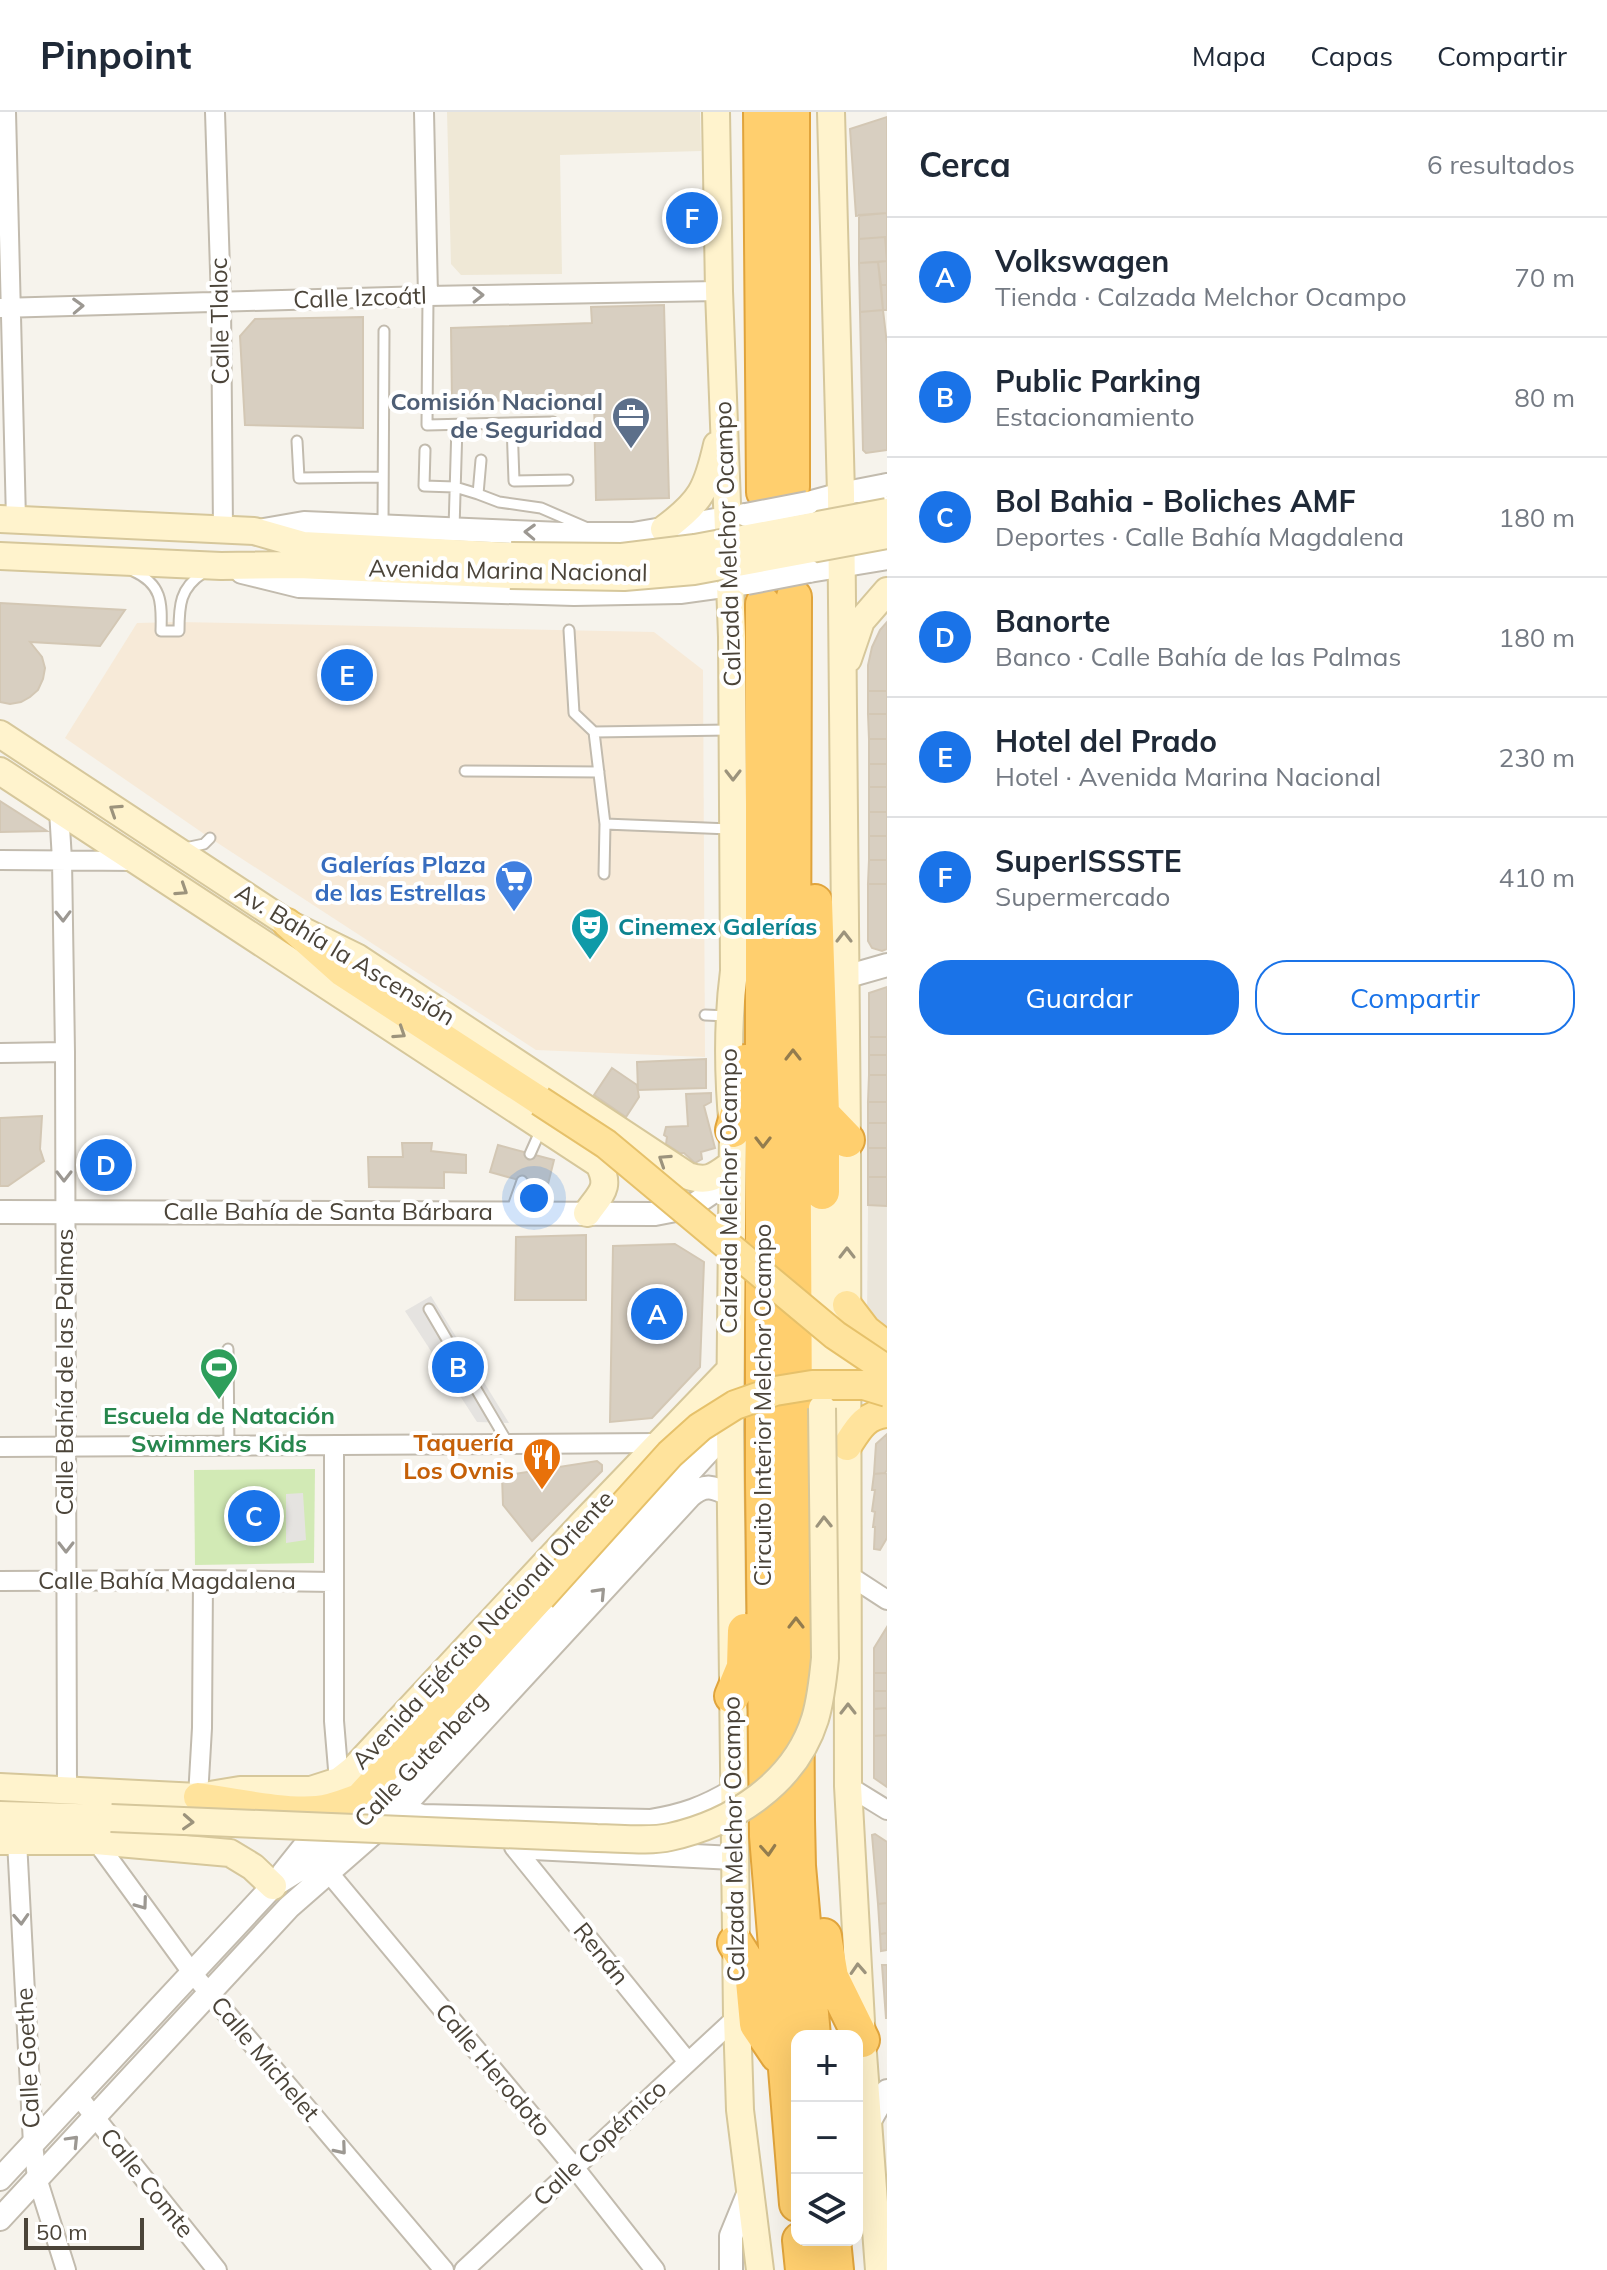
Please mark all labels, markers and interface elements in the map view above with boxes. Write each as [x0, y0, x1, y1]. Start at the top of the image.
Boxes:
text: Pinpoint [40, 31, 191, 79]
text: Mapa [1192, 38, 1266, 73]
text: Capas [1310, 38, 1393, 73]
text: Compartir [1437, 38, 1567, 73]
text: Cerca [919, 143, 1011, 186]
text: 6 resultados [1427, 148, 1575, 181]
pin: F [666, 188, 718, 248]
text: Volkswagen [995, 242, 1169, 280]
street label: Calle Tlaloc [203, 257, 235, 385]
text: A [935, 261, 955, 294]
text: 70 m [1514, 261, 1575, 294]
street label: Calle Izcoátl [293, 280, 427, 314]
text: Tienda · Calzada Melchor Ocampo [995, 280, 1407, 313]
one-way arrow [472, 287, 485, 304]
one-way arrow [72, 298, 85, 315]
text: Public Parking [995, 362, 1201, 400]
text: B [936, 381, 954, 414]
text: 80 m [1514, 381, 1575, 414]
place label: Comisión Nacional de Seguridad [391, 386, 603, 444]
office icon: Comisión Nacional de Seguridad [610, 395, 652, 450]
text: Estacionamiento [995, 400, 1195, 433]
street label: Calzada Melchor Ocampo [707, 401, 747, 687]
text: Bol Bahia - Boliches AMF [995, 482, 1356, 520]
text: C [936, 501, 954, 534]
text: 180 m [1499, 501, 1575, 534]
text: Deportes · Calle Bahía Magdalena [995, 520, 1404, 553]
one-way arrow [523, 524, 536, 541]
street label: Avenida Marina Nacional [368, 553, 648, 587]
text: Banorte [995, 602, 1110, 640]
text: D [935, 621, 955, 654]
text: 180 m [1499, 621, 1575, 654]
text: Banco · Calle Bahía de las Palmas [995, 640, 1401, 673]
pin: E [321, 645, 373, 705]
text: Hotel del Prado [995, 722, 1217, 760]
text: E [937, 741, 953, 774]
text: 230 m [1499, 741, 1575, 774]
text: Hotel · Avenida Marina Nacional [995, 760, 1381, 793]
one-way arrow [724, 769, 742, 782]
one-way arrow [109, 804, 124, 819]
text: SuperISSSTE [995, 842, 1182, 880]
place label: Galerías Plaza de las Estrellas [315, 849, 486, 907]
supermarket icon: Galerías Plaza de las Estrellas [493, 858, 535, 913]
text: F [938, 861, 952, 894]
text: 410 m [1499, 861, 1575, 894]
street label: Av. Bahía la Ascensión [230, 877, 461, 1032]
text: Supermercado [995, 880, 1170, 913]
one-way arrow [174, 881, 188, 896]
theatre icon: Cinemex Galerías [569, 906, 611, 961]
one-way arrow [54, 910, 72, 923]
place label: Cinemex Galerías [618, 911, 817, 941]
one-way arrow [835, 930, 853, 943]
button: Guardar [919, 960, 1239, 1035]
button: Compartir [1255, 960, 1575, 1035]
one-way arrow [391, 1023, 406, 1038]
street label: Calzada Melchor Ocampo [713, 1048, 743, 1334]
one-way arrow [784, 1048, 802, 1061]
pin: D [80, 1135, 132, 1195]
one-way arrow [754, 1136, 772, 1149]
one-way arrow [658, 1155, 673, 1170]
one-way arrow [55, 1170, 73, 1183]
your location [514, 1178, 554, 1218]
street label: Calle Bahía de Santa Bárbara [163, 1196, 493, 1226]
street label: Circuito Interior Melchor Ocampo [747, 1224, 777, 1586]
street label: Calle Bahía de las Palmas [49, 1229, 79, 1515]
one-way arrow [838, 1246, 856, 1259]
pin: A [631, 1284, 683, 1344]
pin: B [432, 1337, 484, 1397]
sports icon: Escuela de Natación Swimmers Kids [198, 1346, 240, 1401]
place label: Escuela de Natación Swimmers Kids [103, 1400, 335, 1458]
place label: Taquería Los Ovnis [403, 1427, 514, 1485]
restaurant icon: Taquería Los Ovnis [521, 1436, 563, 1491]
street label: Avenida Ejército Nacional Oriente [345, 1484, 619, 1775]
pin: C [228, 1486, 280, 1546]
one-way arrow [815, 1515, 832, 1528]
one-way arrow [57, 1541, 75, 1554]
street label: Calle Bahía Magdalena [38, 1565, 296, 1595]
one-way arrow [591, 1588, 606, 1602]
one-way arrow [787, 1616, 805, 1629]
street label: Calle Gutenberg [348, 1684, 493, 1833]
street label: Calzada Melchor Ocampo [716, 1696, 750, 1982]
one-way arrow [839, 1702, 857, 1715]
one-way arrow [183, 1813, 195, 1830]
one-way arrow [759, 1844, 776, 1857]
one-way arrow [132, 1896, 147, 1910]
one-way arrow [12, 1913, 29, 1926]
street label: Renán [567, 1916, 636, 1991]
one-way arrow [850, 1962, 867, 1975]
street label: Calle Goethe [8, 1987, 46, 2129]
street label: Calle Michelet [205, 1990, 327, 2127]
street label: Calle Herodoto [429, 1997, 558, 2142]
map controls [791, 2030, 863, 2246]
button: + [791, 2030, 863, 2102]
street label: Calle Copérnico [526, 2073, 672, 2212]
button: − [791, 2102, 863, 2174]
street label: Calle Comte [94, 2121, 201, 2243]
one-way arrow [63, 2136, 77, 2151]
one-way arrow [331, 2140, 346, 2155]
button: layers [791, 2174, 863, 2246]
scale bar [24, 2214, 144, 2250]
text: 50 m [36, 2218, 87, 2246]

